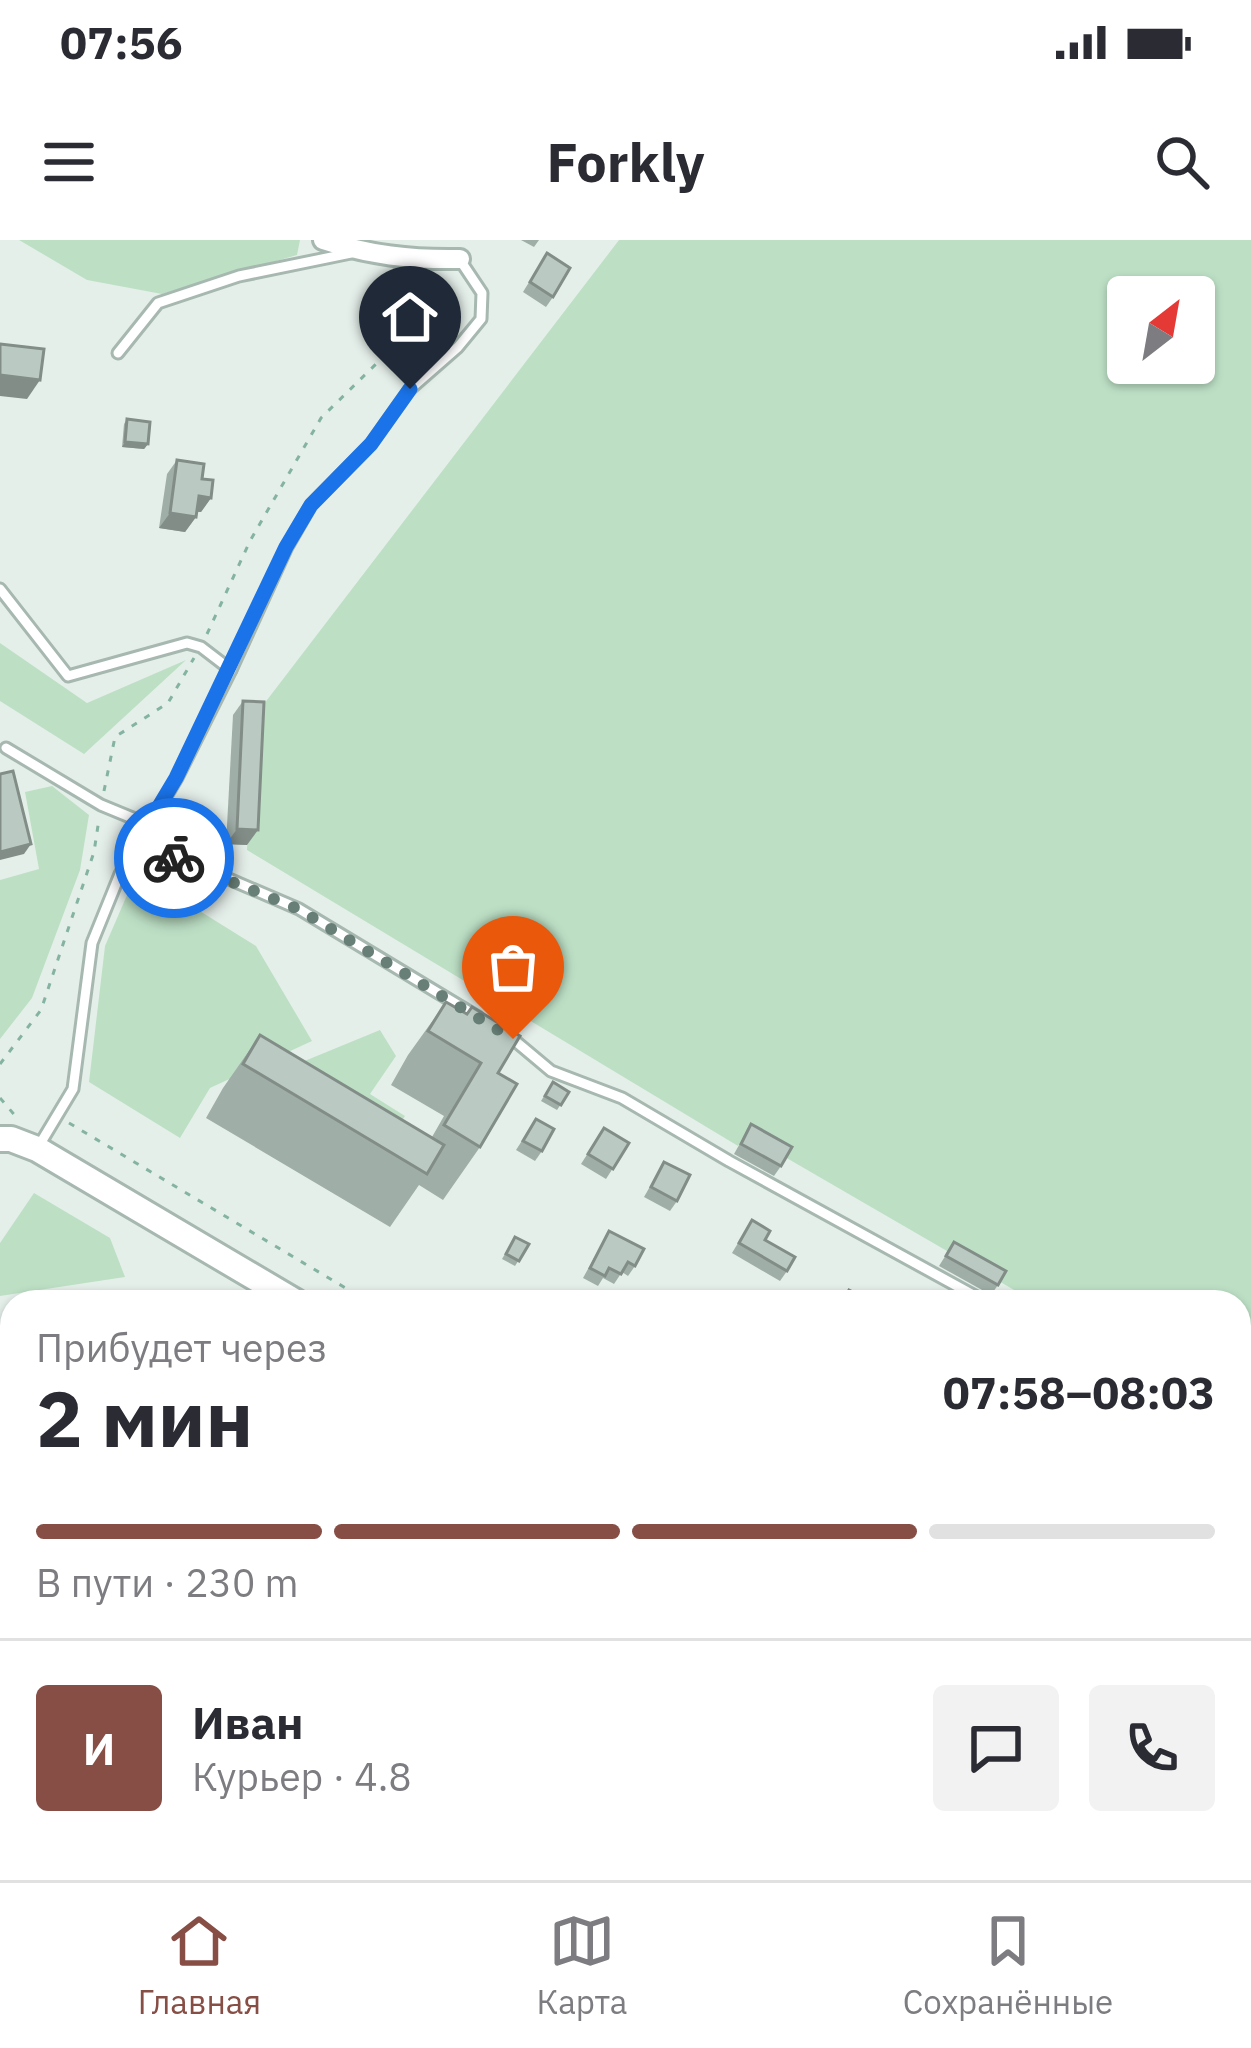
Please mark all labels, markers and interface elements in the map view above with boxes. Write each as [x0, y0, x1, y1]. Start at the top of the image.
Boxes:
text: 07:56 [60, 13, 183, 71]
text: Forkly [546, 127, 705, 197]
icon: menu [36, 129, 102, 195]
icon: search [1149, 129, 1215, 195]
pin [359, 266, 461, 389]
north arrow [1107, 276, 1215, 384]
map controls [1107, 276, 1215, 384]
icon: home [377, 284, 443, 350]
courier [114, 798, 234, 918]
icon: bike [141, 825, 207, 891]
pin [462, 916, 564, 1039]
icon: bag [480, 934, 546, 1000]
text: Прибудет через [36, 1322, 327, 1373]
text: 07:58–08:03 [943, 1363, 1215, 1421]
text: 2 мин [36, 1367, 253, 1468]
text: В пути · 230 m [36, 1557, 299, 1608]
button: chat [933, 1685, 1059, 1811]
button: phone [1089, 1685, 1215, 1811]
text: Иван [192, 1693, 304, 1751]
text: И [83, 1719, 115, 1777]
text: Курьер · 4.8 [192, 1751, 412, 1802]
tab: Главная [138, 1908, 261, 2023]
tab: Карта [537, 1908, 627, 2023]
tab: Сохранённые [903, 1908, 1113, 2023]

